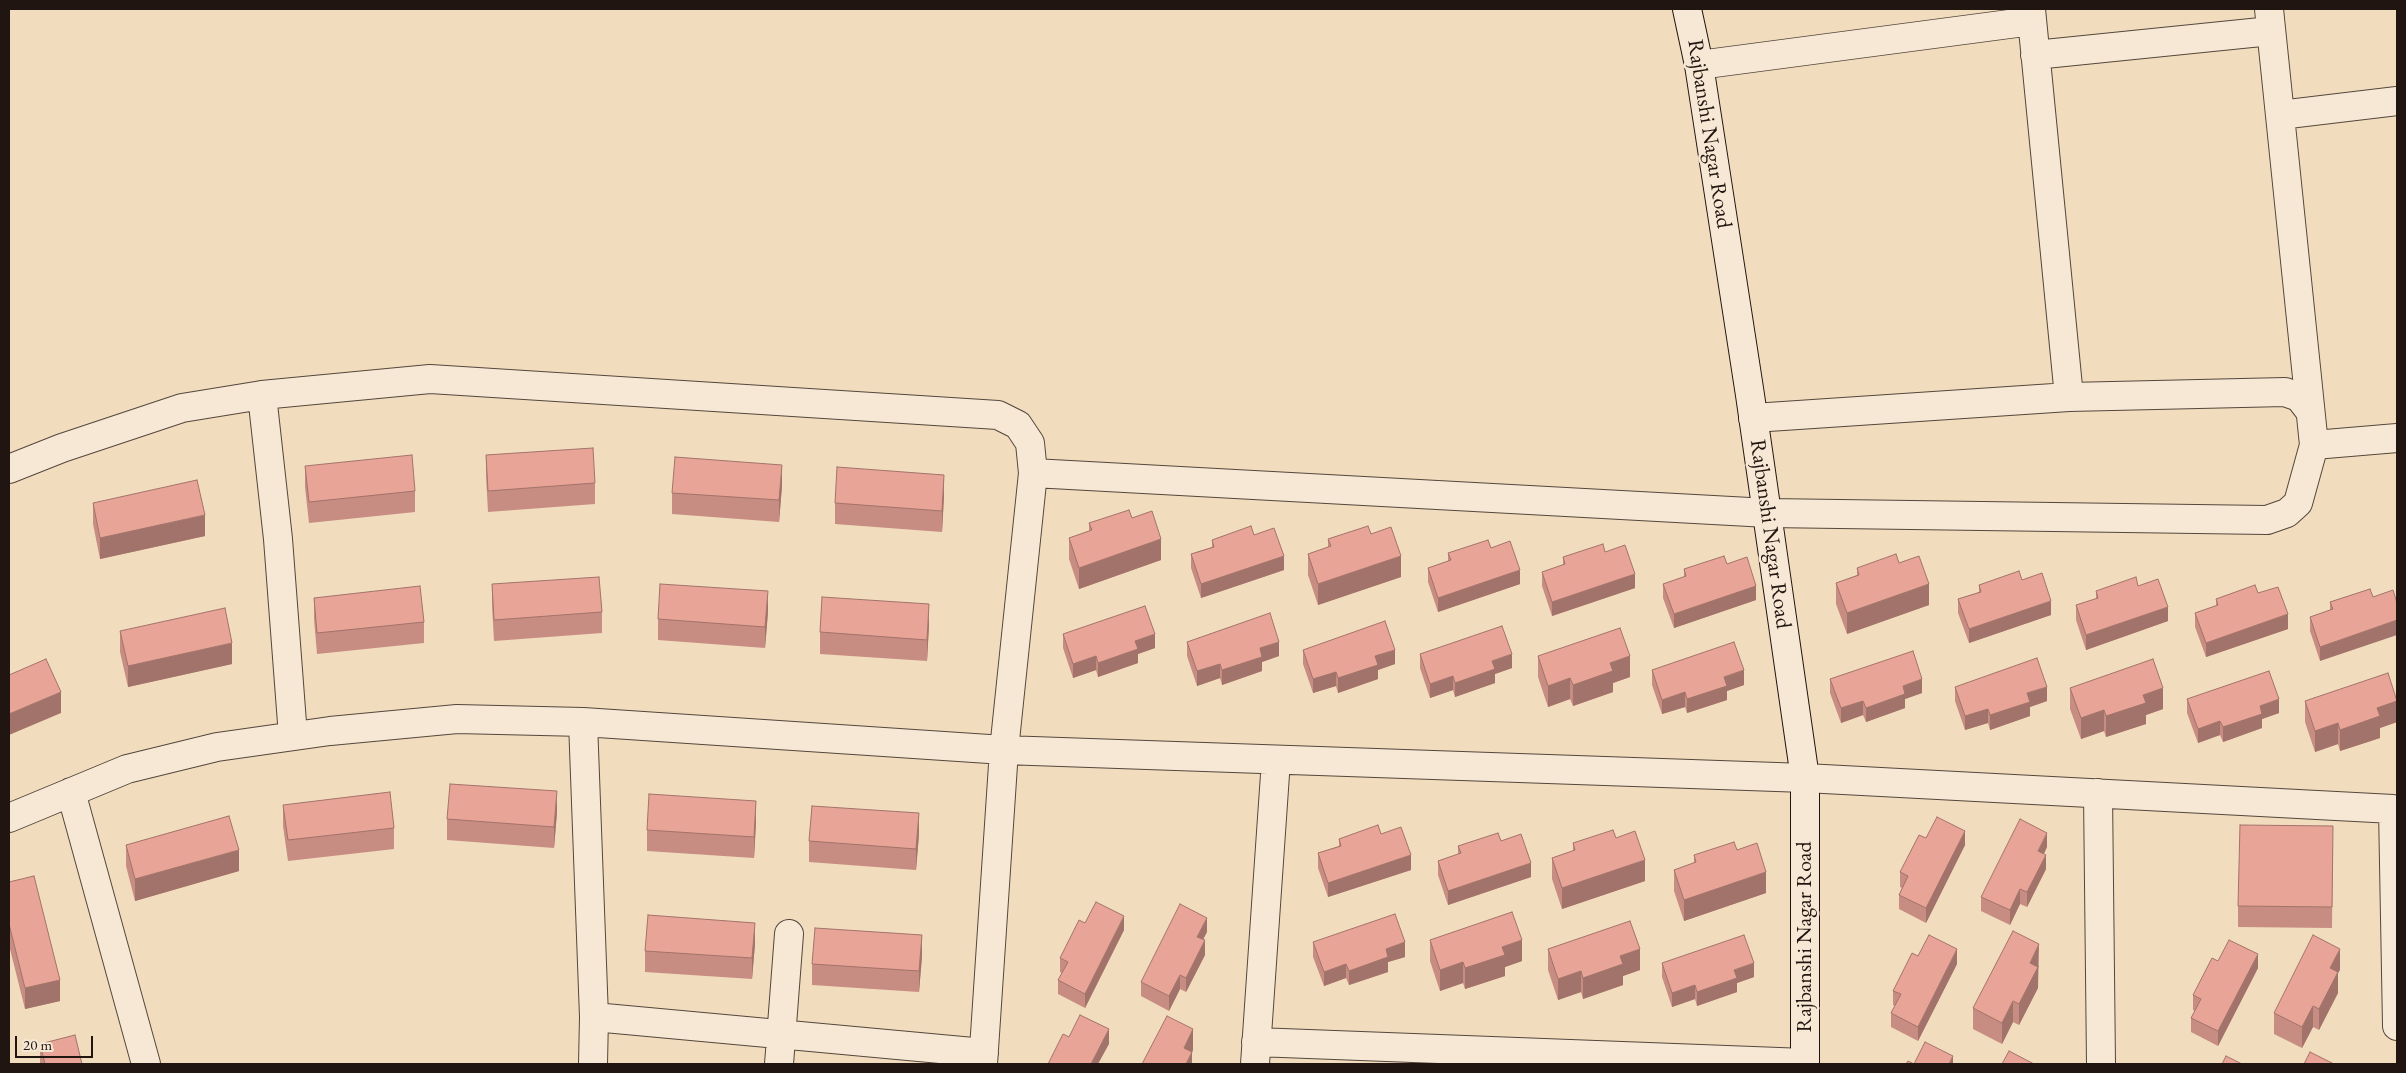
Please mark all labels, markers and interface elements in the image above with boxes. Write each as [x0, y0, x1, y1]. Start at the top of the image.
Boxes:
street label: Rajbanshi Nagar Road [1681, 38, 1737, 230]
street label: Rajbanshi Nagar Road [1744, 438, 1796, 630]
street label: Rajbanshi Nagar Road [1792, 841, 1818, 1033]
scale bar [18, 1026, 95, 1058]
text: 20 m [23, 1035, 52, 1054]

